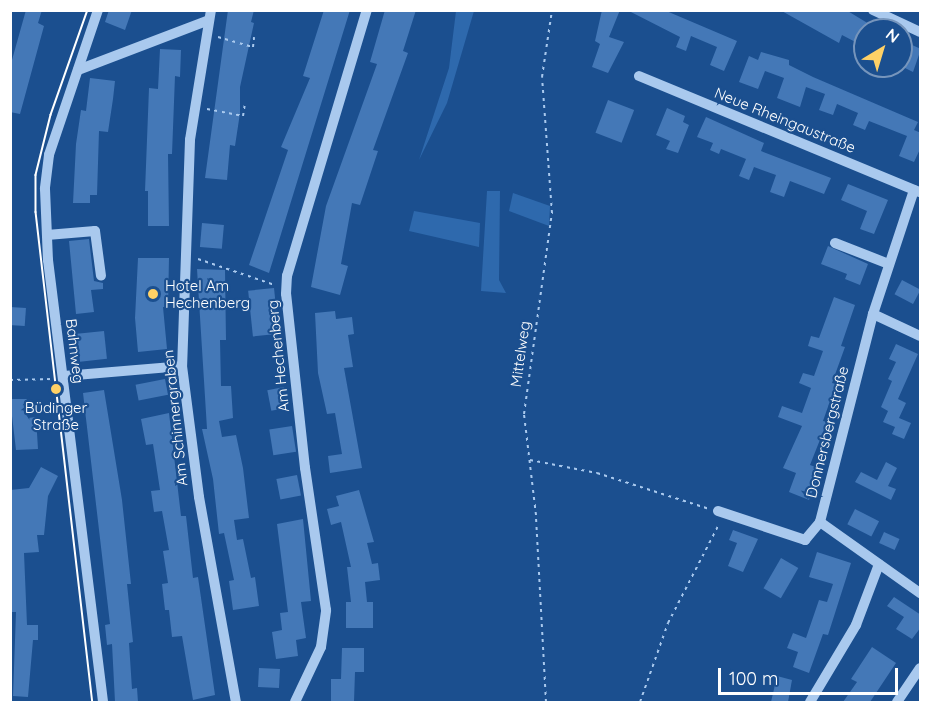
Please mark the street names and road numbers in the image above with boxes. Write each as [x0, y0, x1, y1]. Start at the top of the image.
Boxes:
street label: Neue Rheingaustraße [712, 83, 858, 157]
street label: Am Hechenberg [263, 299, 293, 413]
street label: Bahnweg [62, 318, 88, 384]
street label: Mittelweg [506, 320, 534, 388]
street label: Am Schinnergraben [159, 349, 191, 487]
street label: Donnersbergstraße [802, 364, 852, 500]

